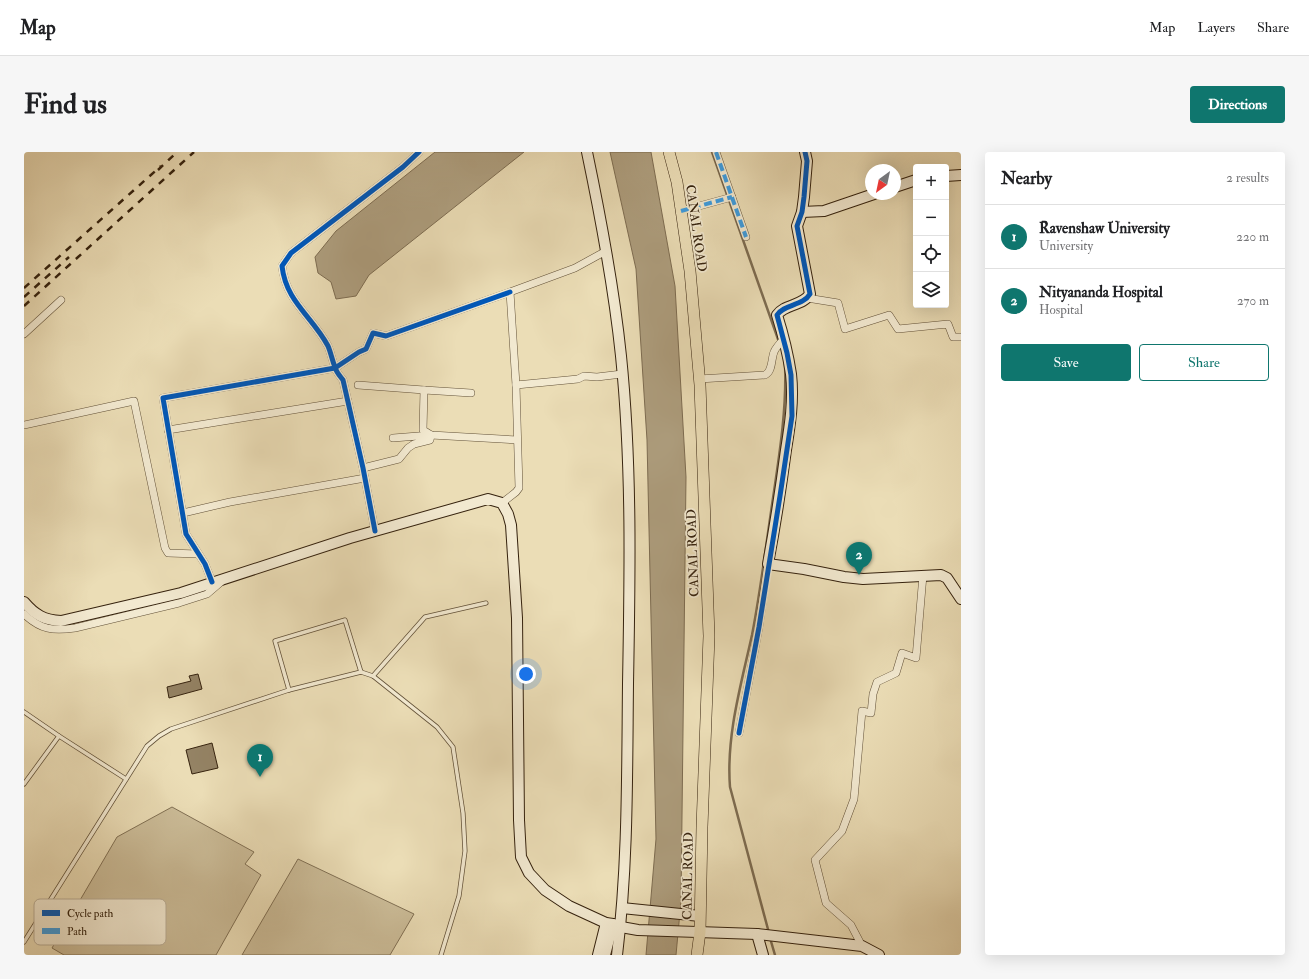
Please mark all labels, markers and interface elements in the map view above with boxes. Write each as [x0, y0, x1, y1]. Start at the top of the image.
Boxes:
text: Map [20, 16, 56, 40]
text: Map [1149, 19, 1175, 36]
text: Layers [1197, 19, 1235, 36]
text: Share [1257, 19, 1289, 36]
button: Directions [1190, 86, 1285, 123]
text: Find us [24, 87, 107, 122]
north arrow [865, 164, 901, 200]
map controls [913, 164, 949, 308]
button: + [913, 164, 949, 200]
text: Nearby [1001, 168, 1052, 189]
text: 2 results [1226, 170, 1269, 186]
street label: CANAL ROAD [682, 183, 710, 273]
button: − [913, 200, 949, 236]
text: Ravenshaw University [1039, 219, 1170, 238]
text: 1 [1012, 229, 1016, 245]
text: 220 m [1236, 229, 1269, 245]
button: locate [913, 236, 949, 272]
text: University [1039, 238, 1093, 254]
button: layers [913, 272, 949, 308]
text: Nityananda Hospital [1039, 283, 1163, 302]
text: 2 [1011, 293, 1017, 309]
text: 270 m [1237, 293, 1269, 309]
text: Hospital [1039, 302, 1083, 318]
button: Save [1001, 344, 1131, 381]
button: Share [1139, 344, 1269, 381]
street label: CANAL ROAD [683, 509, 703, 597]
pin: 2 [846, 542, 872, 575]
your location [516, 664, 536, 684]
pin: 1 [247, 744, 273, 777]
street label: CANAL ROAD [679, 832, 697, 920]
legend [34, 899, 166, 945]
text: Cycle path [67, 907, 113, 921]
text: Path [67, 925, 87, 938]

